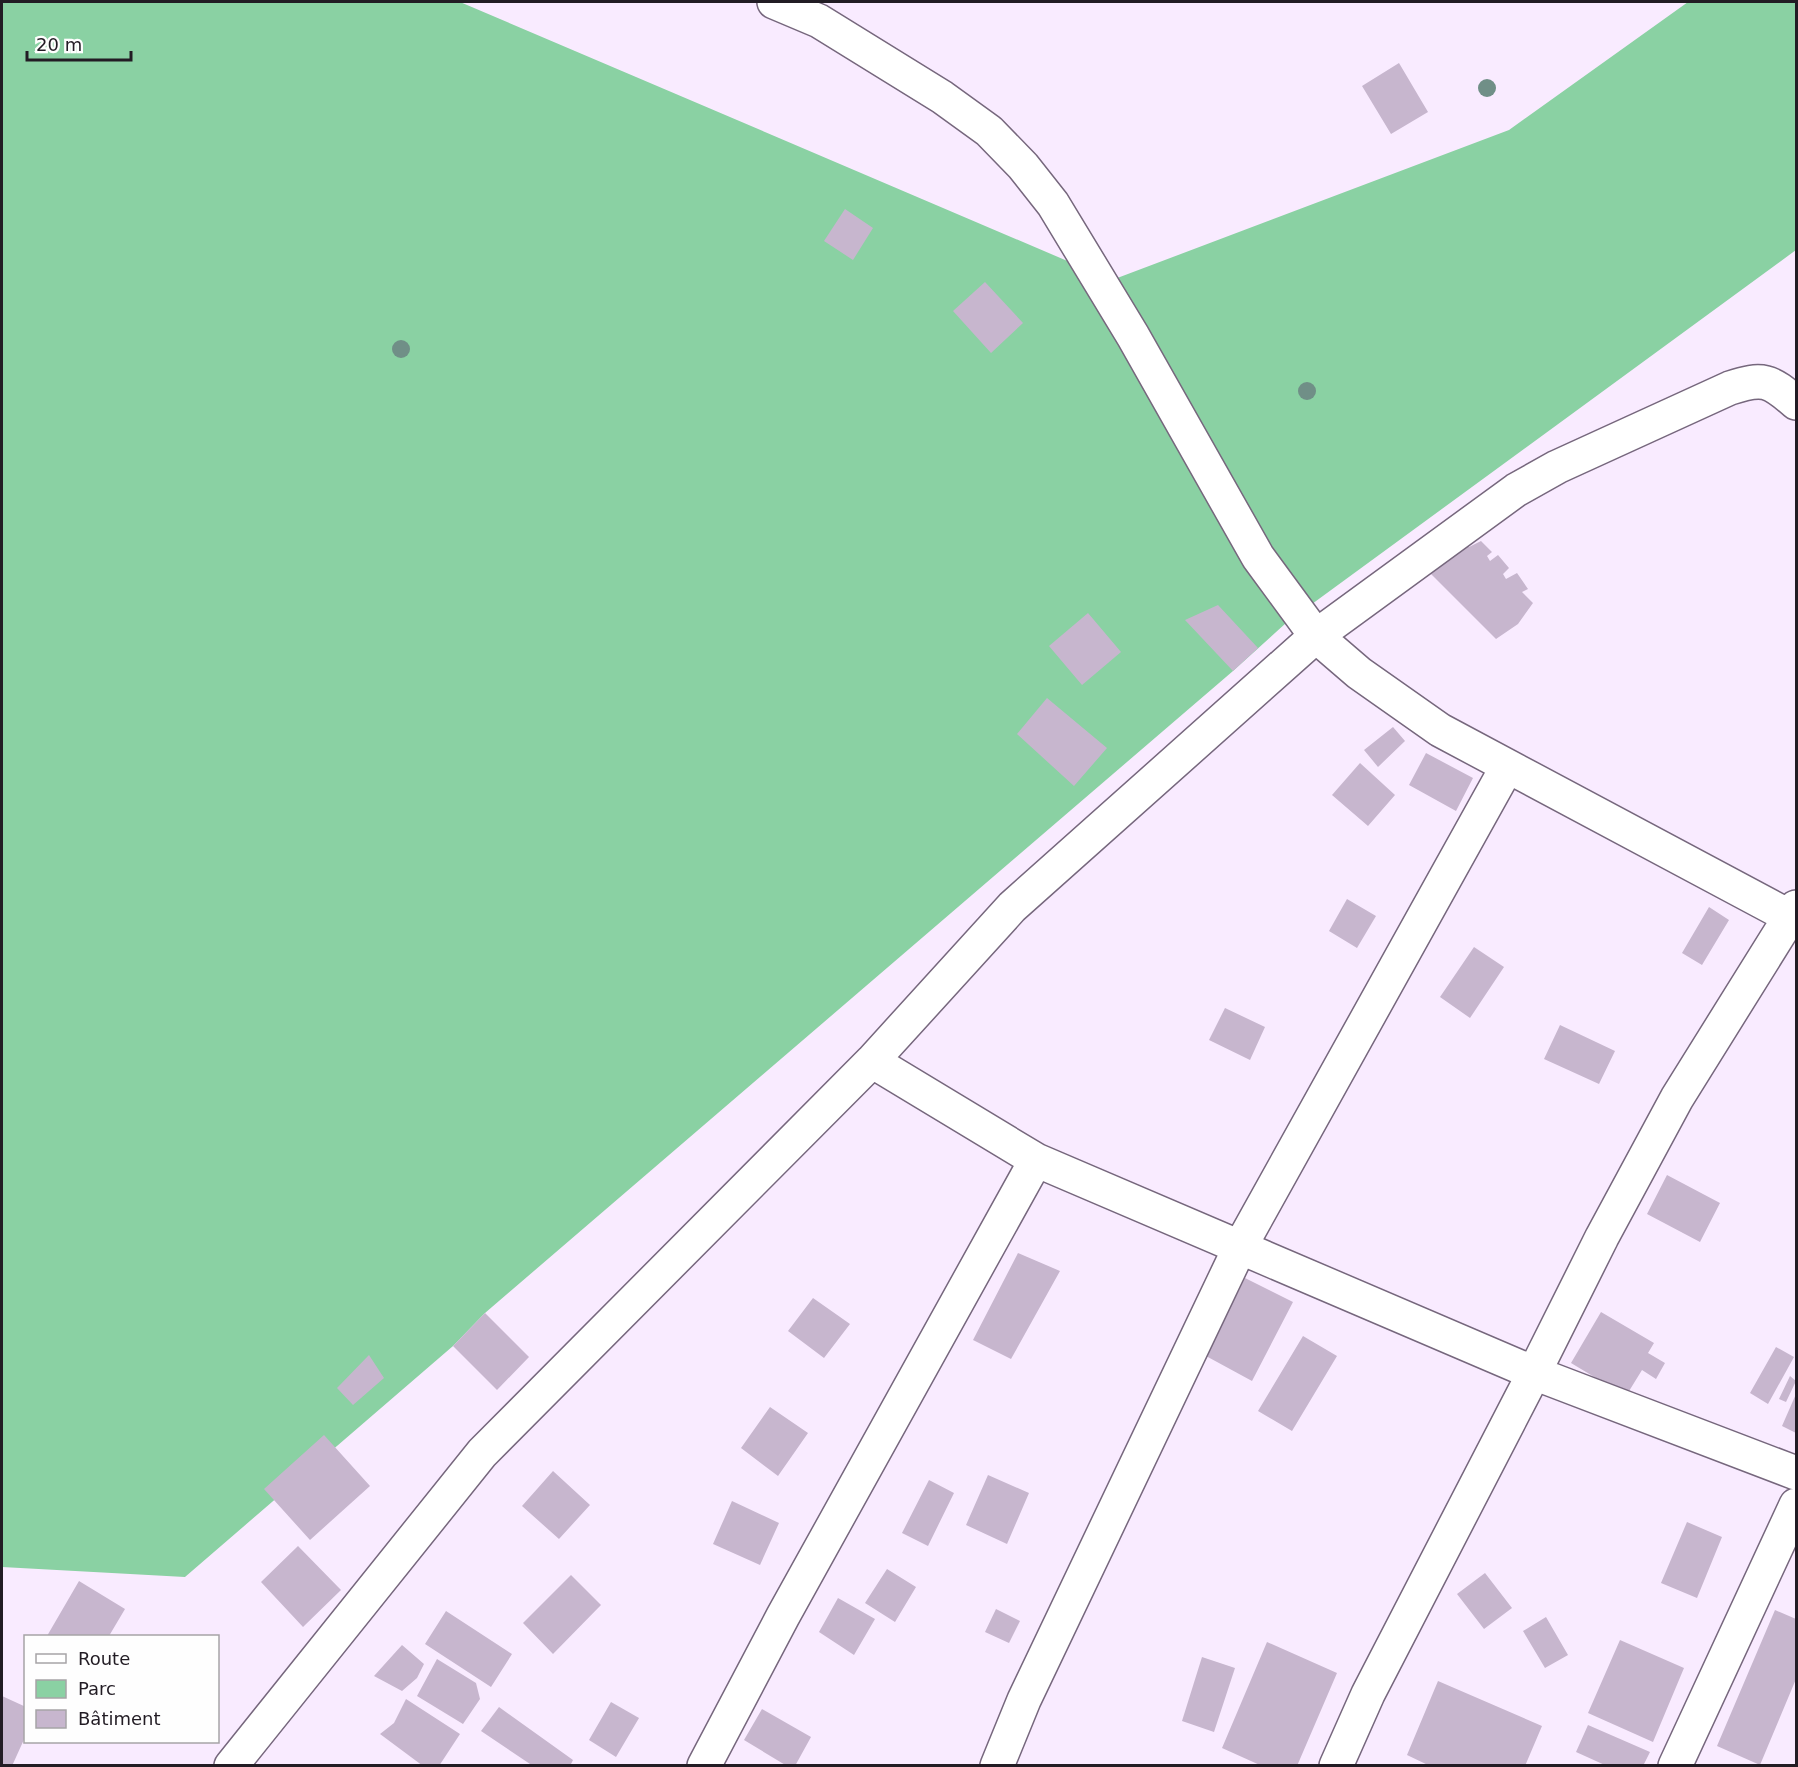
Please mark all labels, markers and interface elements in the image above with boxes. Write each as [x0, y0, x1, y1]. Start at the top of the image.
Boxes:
scale bar [27, 24, 130, 62]
text: 20 m [36, 34, 82, 55]
legend [24, 1635, 219, 1743]
text: Route [78, 1648, 130, 1669]
text: Parc [78, 1678, 116, 1699]
text: Bâtiment [78, 1708, 161, 1729]

